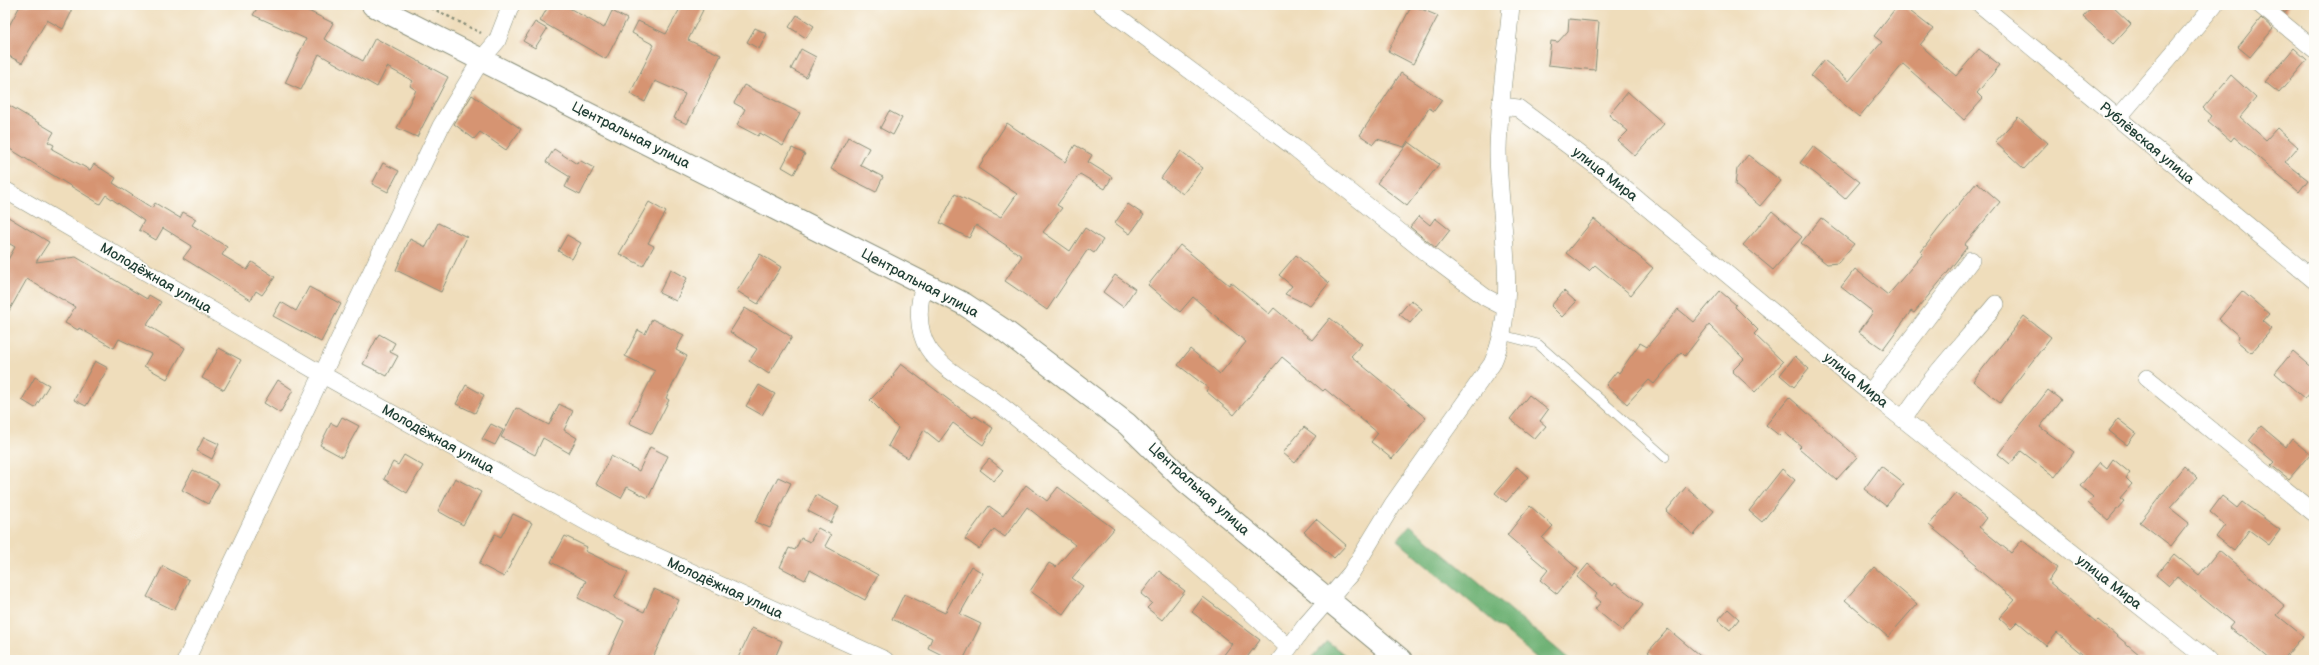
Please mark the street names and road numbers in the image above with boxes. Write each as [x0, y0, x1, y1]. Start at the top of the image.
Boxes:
street label: Центральная улица [569, 98, 694, 173]
street label: Рублёвская улица [2096, 98, 2198, 188]
street label: улица Мира [1569, 143, 1642, 205]
street label: Молодёжная улица [97, 239, 216, 317]
street label: Центральная улица [858, 245, 982, 321]
street label: улица Мира [1820, 349, 1892, 412]
street label: Молодёжная улица [379, 401, 498, 477]
street label: Центральная улица [1145, 439, 1254, 539]
street label: улица Мира [2073, 551, 2146, 613]
street label: Молодёжная улица [664, 554, 786, 623]

